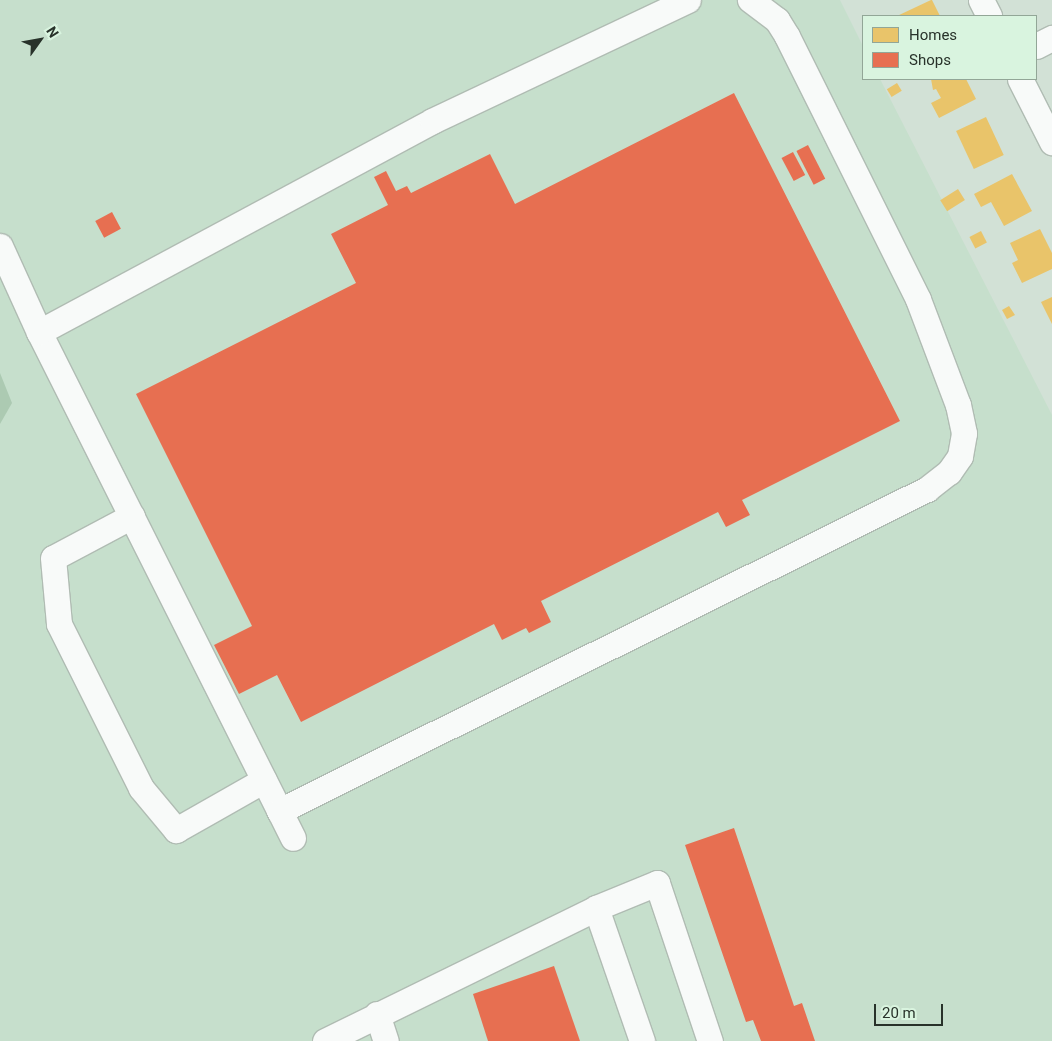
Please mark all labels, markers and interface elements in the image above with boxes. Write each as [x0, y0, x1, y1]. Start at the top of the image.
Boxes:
north arrow [15, 15, 65, 65]
legend [862, 15, 1037, 80]
text: N [43, 24, 62, 40]
text: Homes [909, 26, 957, 44]
text: Shops [909, 51, 951, 69]
scale bar [877, 994, 946, 1026]
text: 20 m [882, 1004, 916, 1022]

